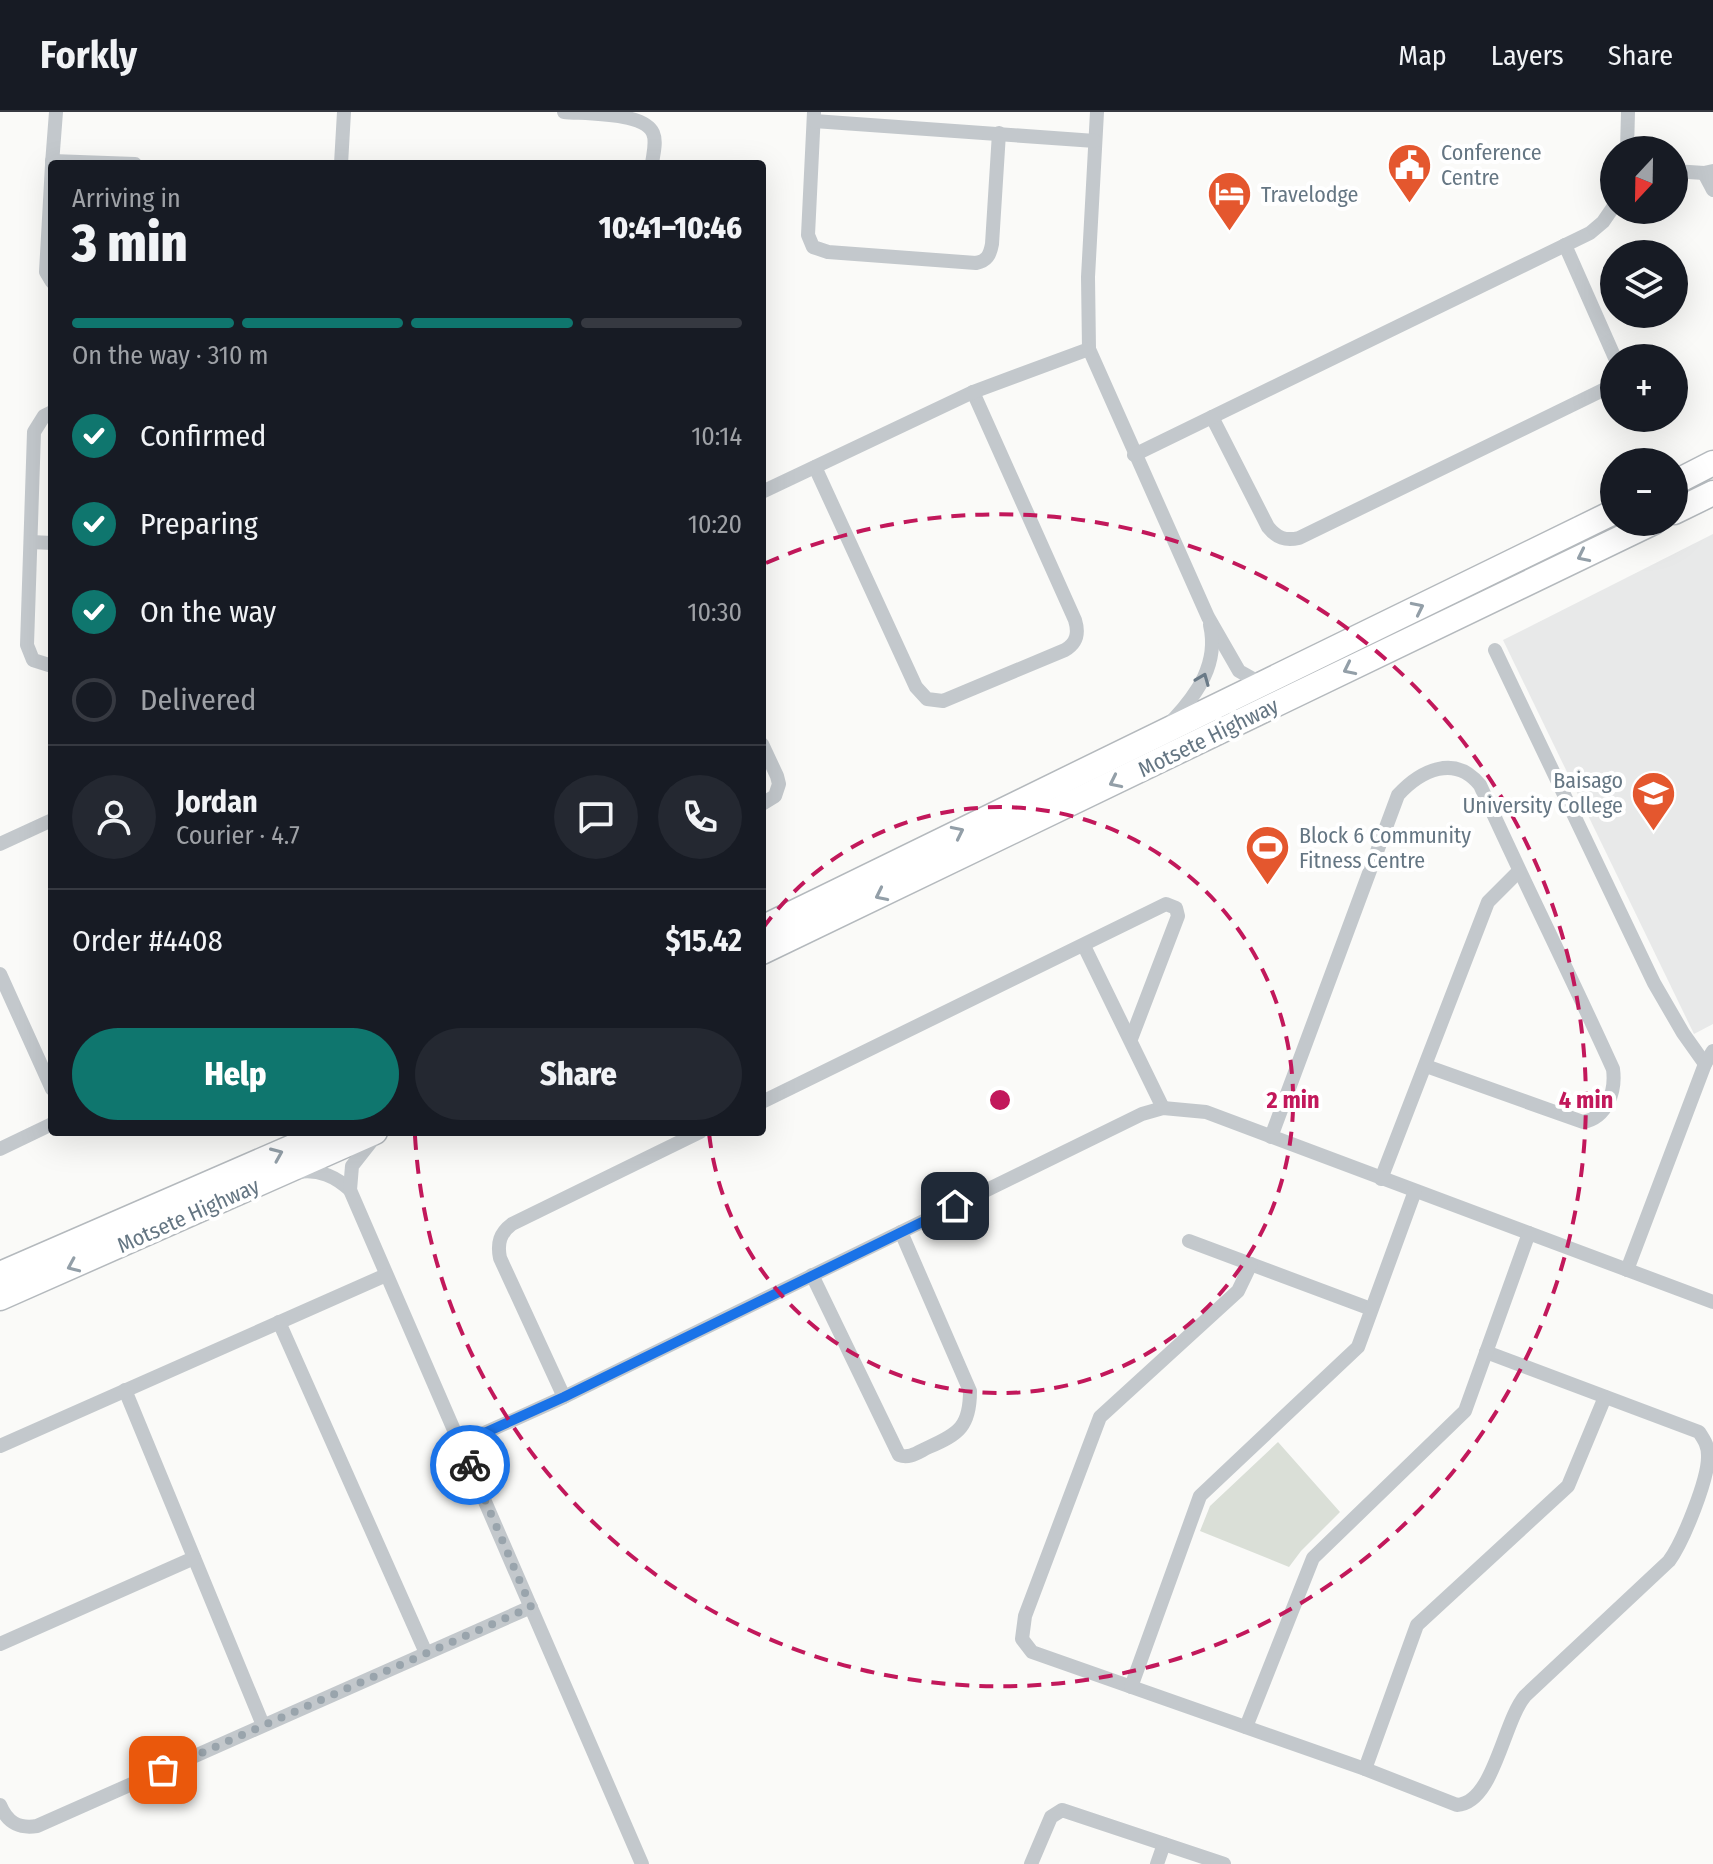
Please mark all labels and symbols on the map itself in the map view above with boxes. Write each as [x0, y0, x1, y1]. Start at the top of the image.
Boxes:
north arrow [1600, 136, 1688, 224]
place label: Conference Centre [1441, 139, 1542, 191]
public building icon: Conference Centre [1386, 141, 1434, 204]
hotel icon: Travelodge [1206, 170, 1254, 233]
place label: Travelodge [1261, 181, 1358, 208]
one-way arrow [1577, 546, 1592, 562]
one-way arrow [1410, 602, 1425, 618]
one-way arrow [1343, 659, 1358, 675]
one-way arrow [1193, 673, 1209, 687]
street label: Motsete Highway [1134, 692, 1283, 783]
place label: Baisago University College [1462, 767, 1623, 819]
school or university icon: Baisago University College [1630, 769, 1678, 832]
one-way arrow [1109, 772, 1123, 788]
place label: Block 6 Community Fitness Centre [1299, 822, 1471, 874]
sports icon: Block 6 Community Fitness Centre [1244, 824, 1292, 887]
one-way arrow [949, 826, 964, 841]
one-way arrow [874, 885, 889, 901]
centre of rings [986, 1086, 1014, 1114]
text: 2 min [1265, 1086, 1320, 1114]
text: 4 min [1559, 1086, 1613, 1114]
one-way arrow [269, 1147, 283, 1163]
street label: Motsete Highway [113, 1172, 264, 1259]
pin [921, 1172, 989, 1240]
one-way arrow [67, 1256, 82, 1272]
courier [430, 1425, 510, 1505]
pin [129, 1736, 197, 1804]

